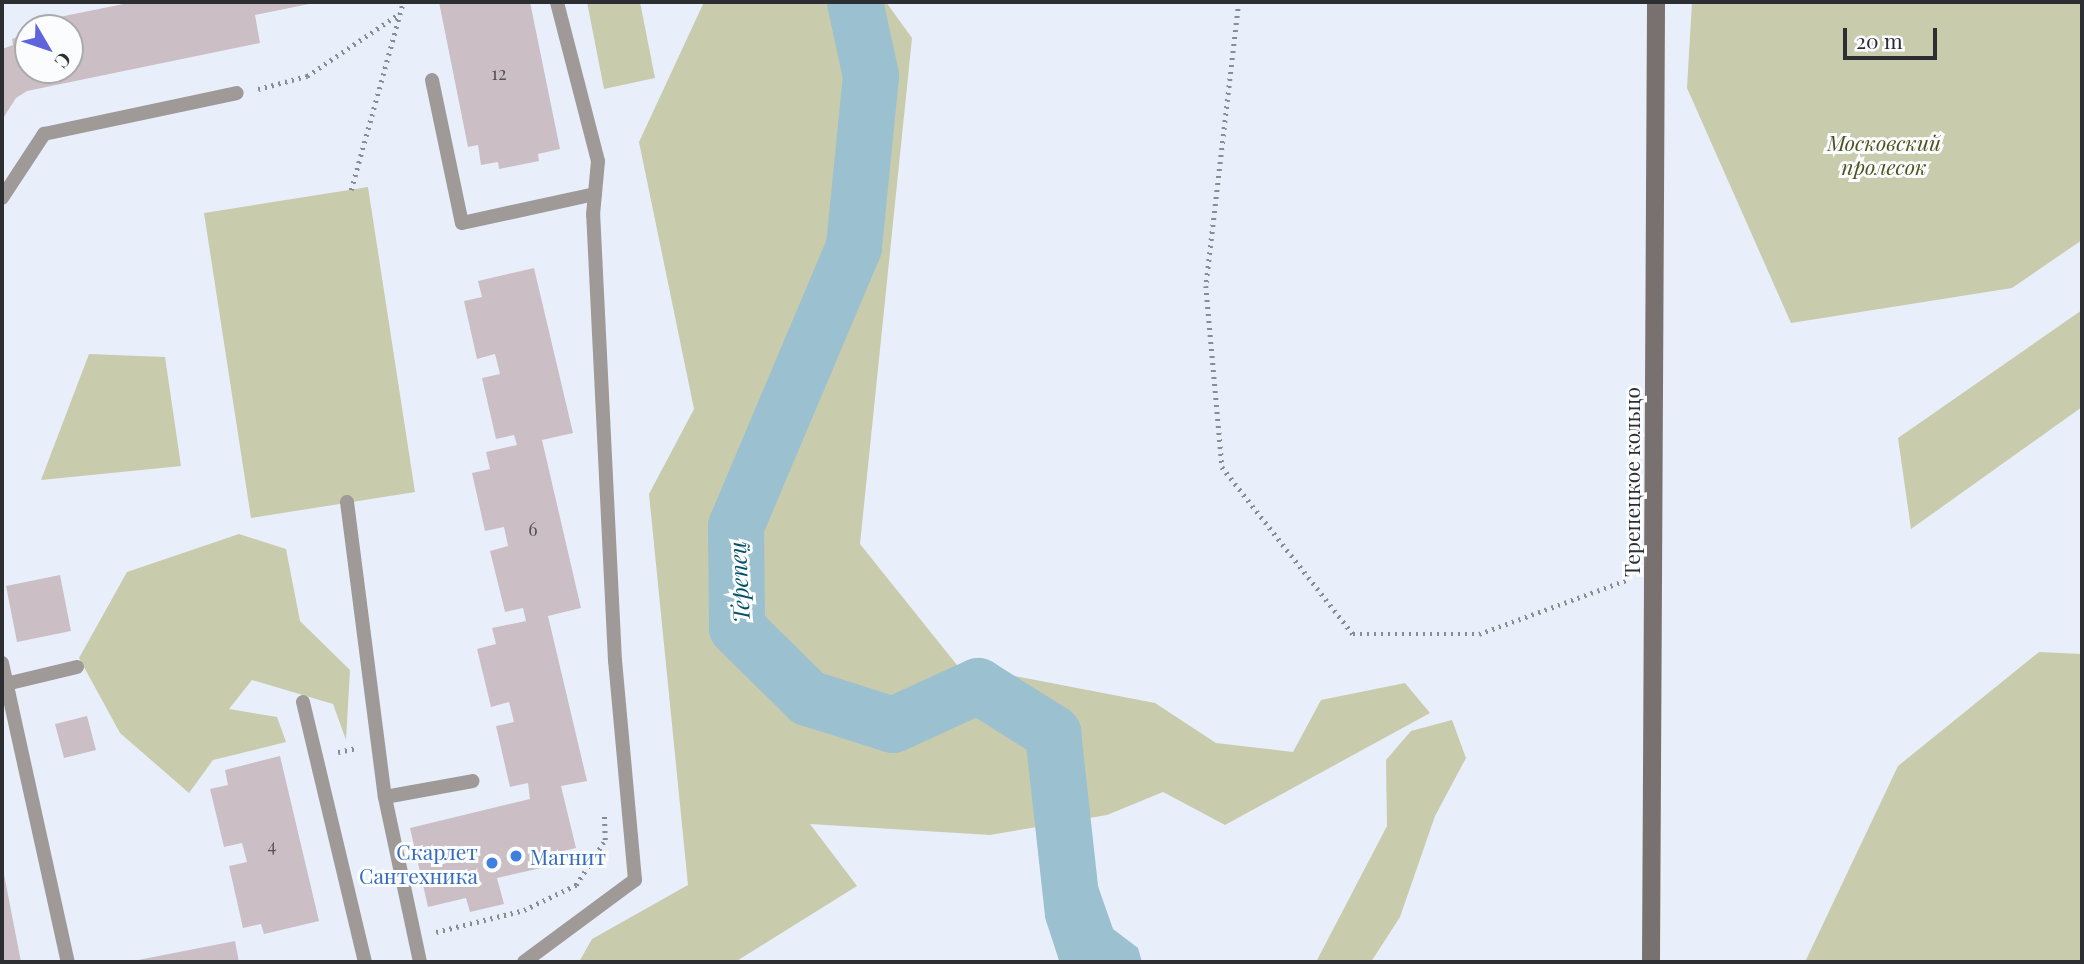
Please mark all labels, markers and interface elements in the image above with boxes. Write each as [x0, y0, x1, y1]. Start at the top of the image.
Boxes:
north arrow [14, 14, 84, 84]
scale bar [1846, 14, 1940, 58]
text: 20 m [1856, 26, 1903, 54]
text: С [49, 48, 78, 74]
house number: 12 [491, 62, 507, 84]
park label: Московский пролесок [1827, 129, 1941, 179]
street label: Терепецкое кольцо [1618, 387, 1644, 577]
house number: 6 [528, 518, 538, 540]
water label: Терепец [723, 541, 755, 623]
house number: 4 [268, 834, 276, 856]
place label: Скарлет Сантехника [359, 838, 478, 888]
place label: Магнит [530, 843, 606, 869]
marker: Магнит [508, 848, 524, 864]
marker: Скарлет Сантехника [484, 855, 500, 871]

